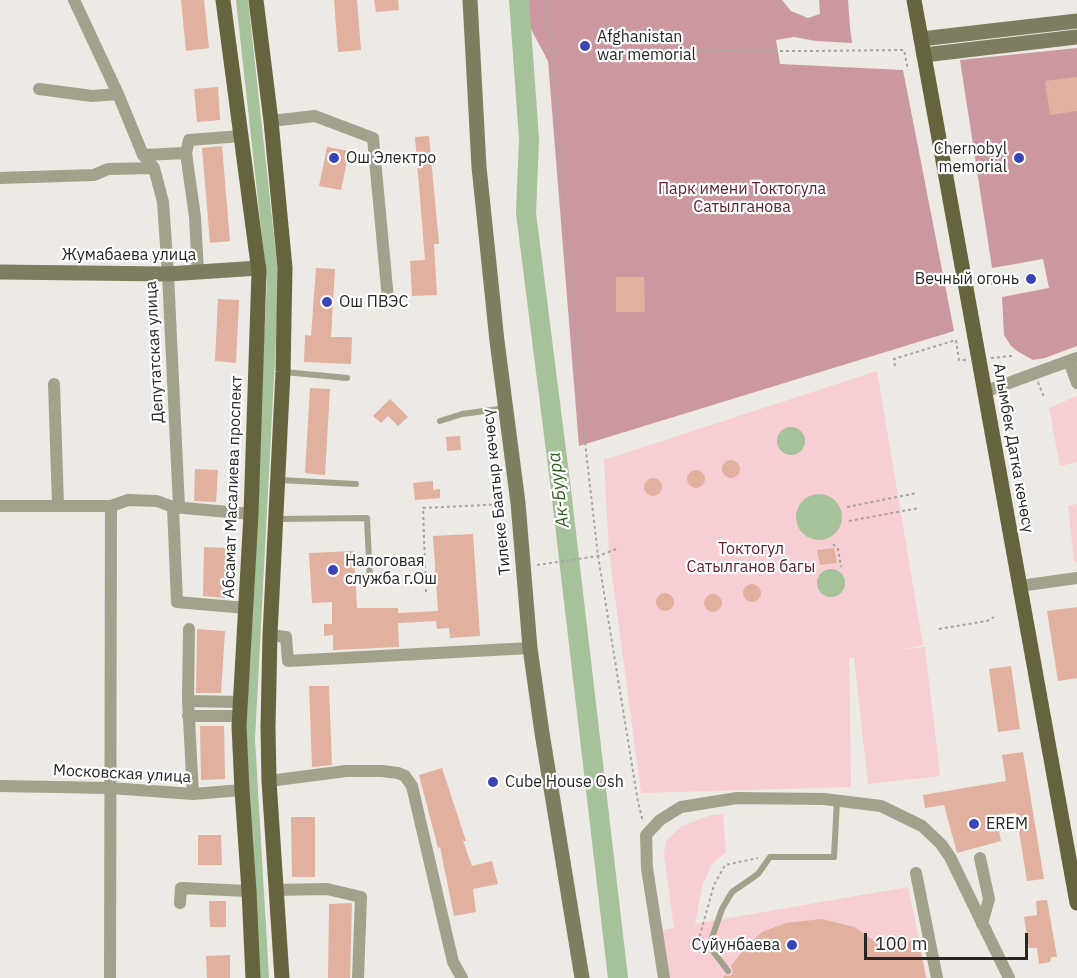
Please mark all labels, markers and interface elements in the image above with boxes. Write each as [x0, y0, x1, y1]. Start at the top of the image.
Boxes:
place label: Afghanistan war memorial [597, 27, 696, 65]
marker: Afghanistan war memorial [578, 39, 592, 53]
place label: Chernobyl memorial [934, 139, 1007, 177]
place label: Ош Электро [346, 148, 436, 168]
marker: Ош Электро [327, 151, 341, 165]
marker: Chernobyl memorial [1012, 151, 1026, 165]
park label: Парк имени Токтогула Сатылганова [658, 179, 826, 217]
street label: Жумабаева улица [62, 245, 196, 265]
place label: Вечный огонь [915, 269, 1019, 289]
marker: Вечный огонь [1024, 272, 1038, 286]
street label: Депутатская улица [142, 280, 168, 424]
place label: Ош ПВЭС [339, 292, 408, 312]
marker: Ош ПВЭС [320, 295, 334, 309]
street label: Алымбек Датка көчөсү [989, 362, 1037, 534]
street label: Абсамат Масалиева проспект [220, 375, 246, 599]
street label: Тилеке Баатыр көчөсү [479, 408, 515, 576]
water label: Ак-Буура [544, 451, 574, 529]
park label: Токтогул Сатылганов багы [687, 539, 815, 577]
place label: Налоговая служба г.Ош [345, 551, 437, 589]
marker: Налоговая служба г.Ош [326, 563, 340, 577]
street label: Московская улица [52, 761, 192, 787]
place label: Cube House Osh [505, 772, 624, 792]
marker: Cube House Osh [486, 775, 500, 789]
place label: EREM [986, 814, 1028, 834]
marker: EREM [967, 817, 981, 831]
scale bar [867, 921, 1030, 959]
text: 100 m [875, 932, 927, 955]
place label: Суйунбаева [692, 935, 780, 955]
marker: Суйунбаева [785, 938, 799, 952]

